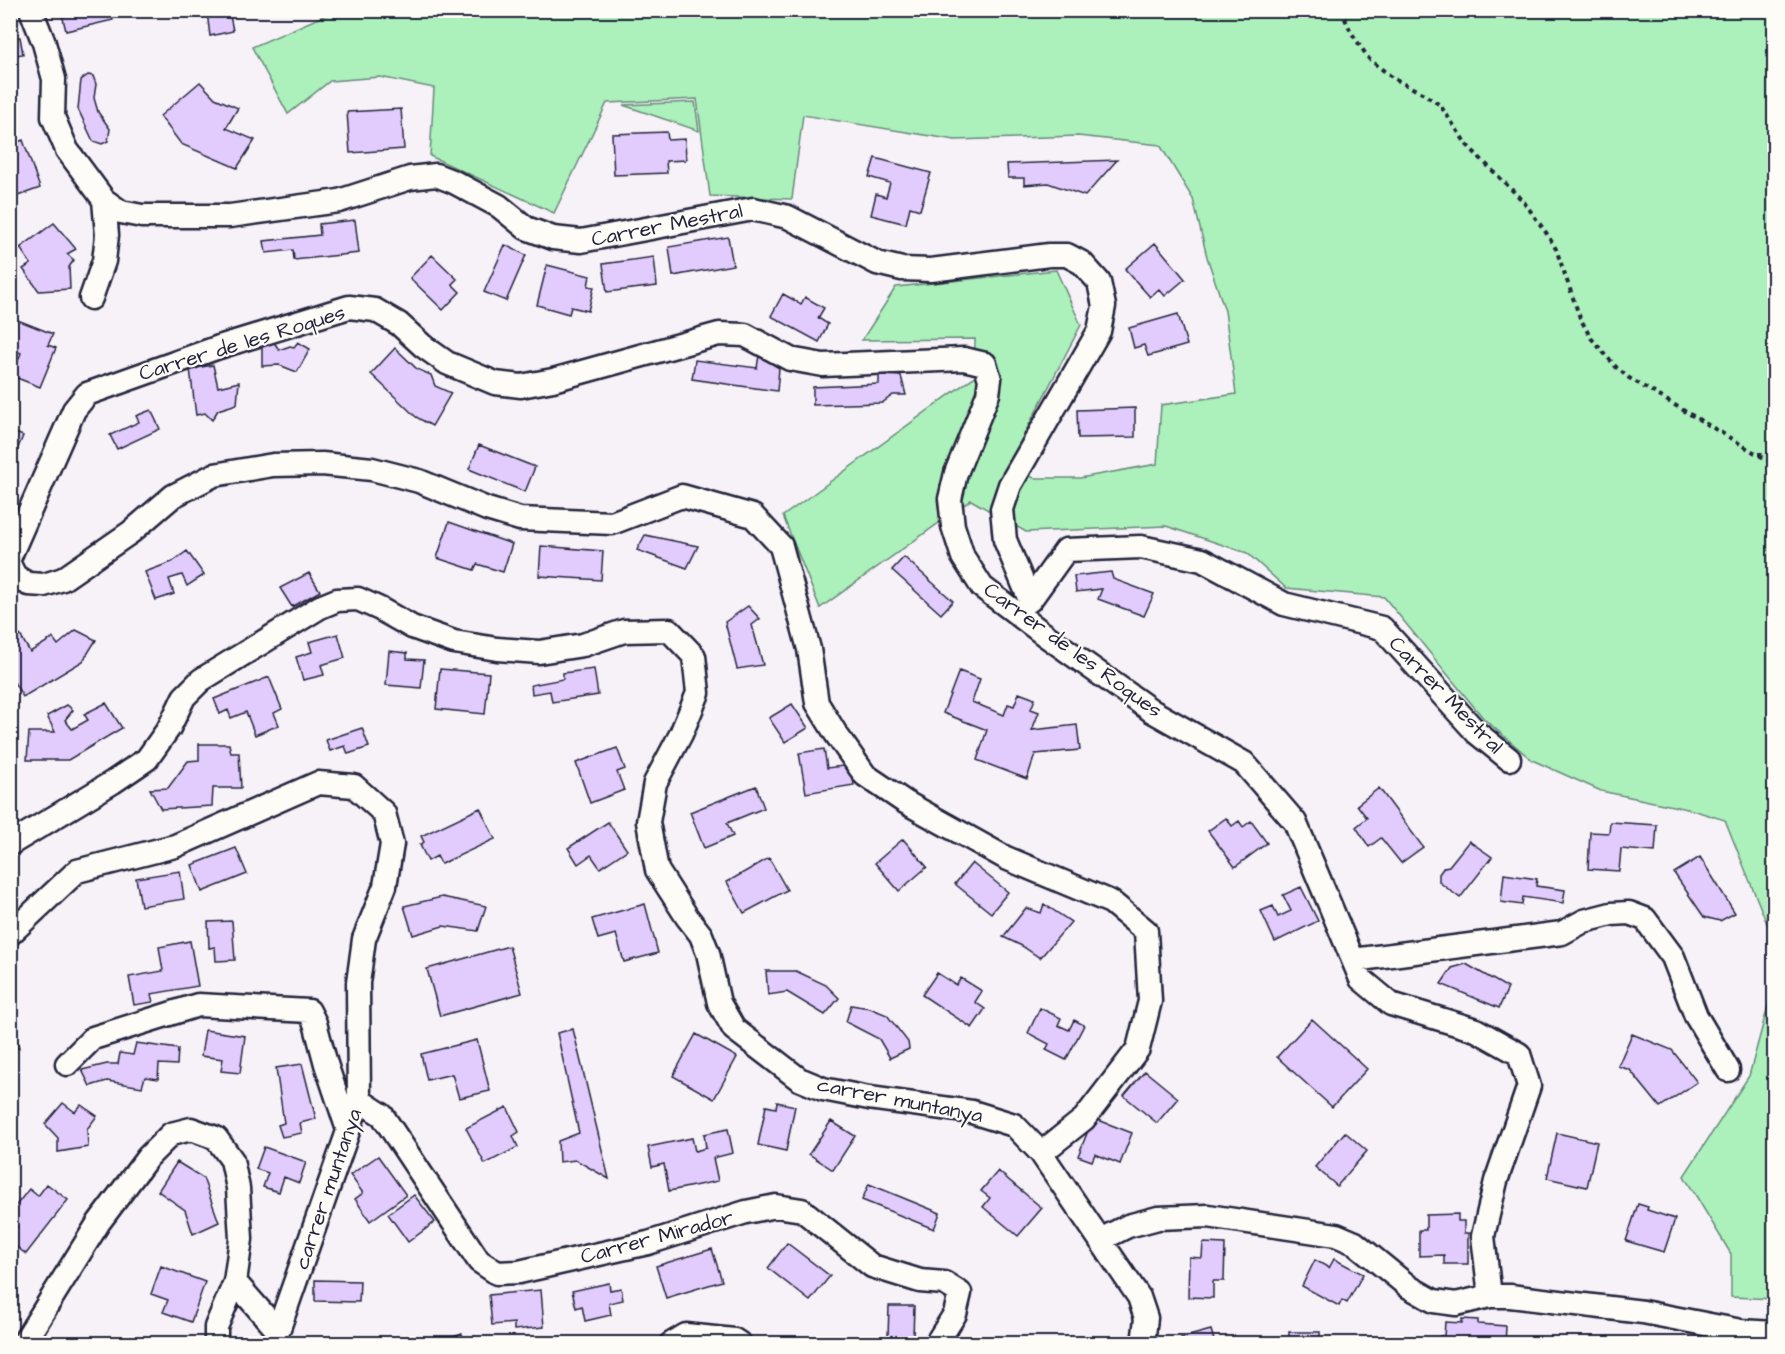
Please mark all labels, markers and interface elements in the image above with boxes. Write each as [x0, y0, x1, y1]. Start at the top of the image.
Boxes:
street label: Carrer Mestral [589, 196, 745, 254]
street label: Carrer de les Roques [135, 298, 349, 388]
street label: Carrer de les Roques [978, 575, 1168, 725]
street label: Carrer Mestral [1382, 630, 1510, 760]
street label: carrer muntanya [814, 1070, 985, 1132]
street label: carrer muntanya [287, 1105, 371, 1274]
street label: Carrer Mirador [577, 1203, 737, 1271]

